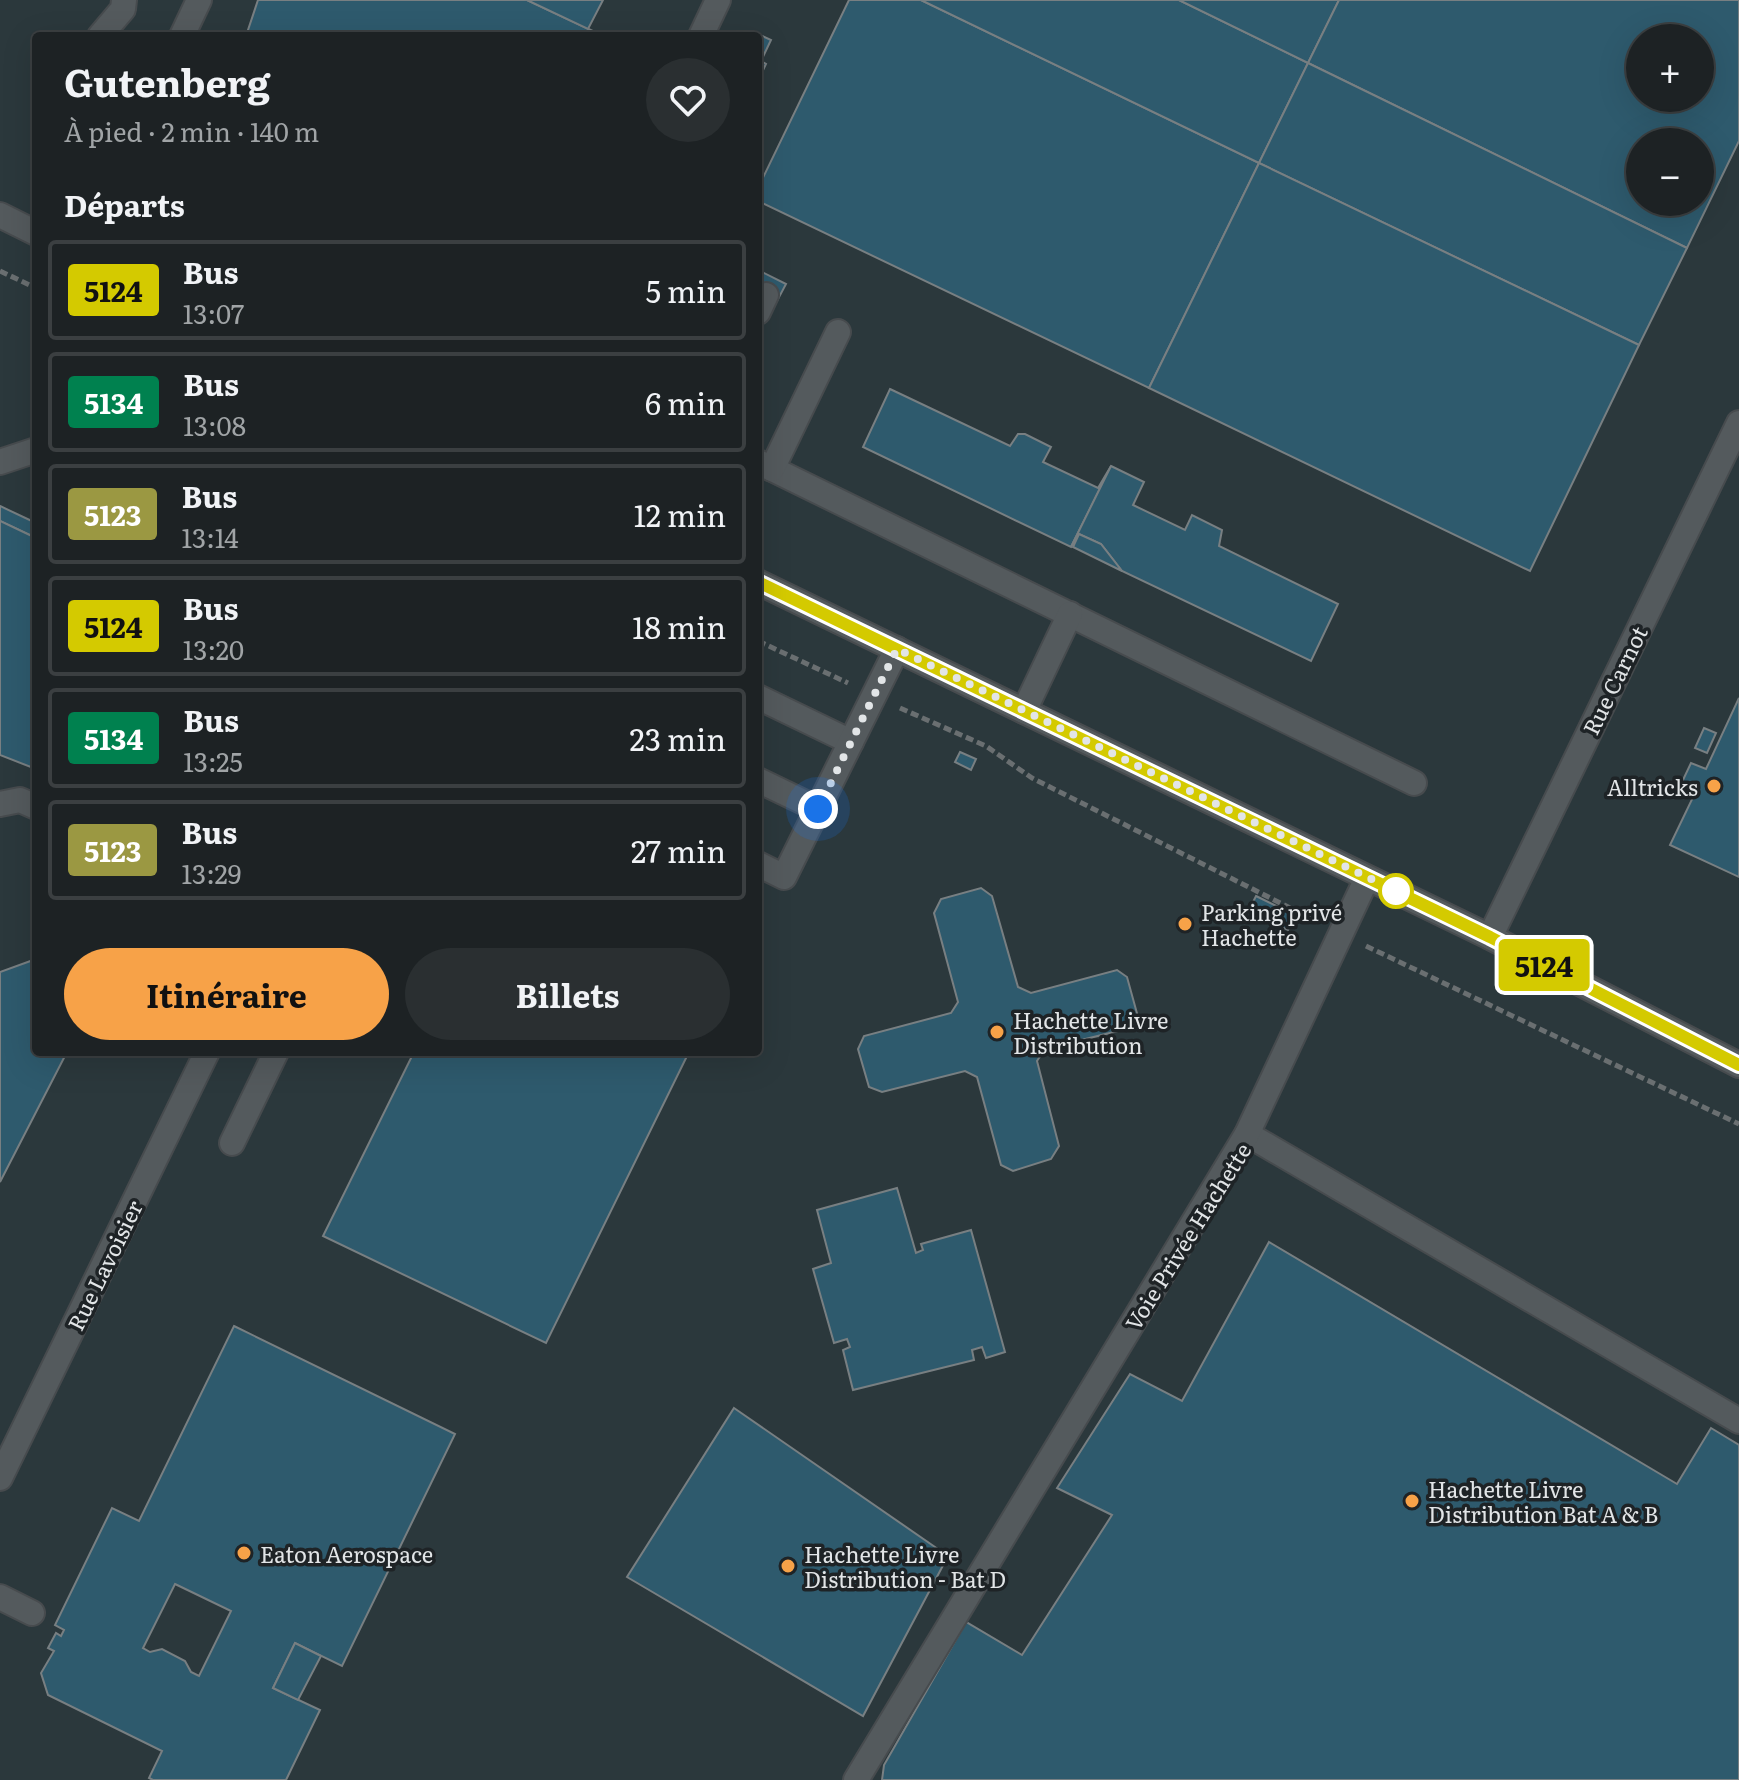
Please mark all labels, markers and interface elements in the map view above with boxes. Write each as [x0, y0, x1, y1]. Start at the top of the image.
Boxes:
map controls [1626, 24, 1714, 216]
button: + [1626, 24, 1714, 112]
text: Gutenberg [64, 52, 270, 109]
button: heart [646, 58, 730, 142]
text: À pied · 2 min · 140 m [64, 111, 319, 150]
button: − [1626, 128, 1714, 216]
text: Départs [64, 182, 185, 226]
text: Bus [183, 249, 238, 293]
text: 5 min [646, 268, 726, 312]
text: 5124 [84, 269, 143, 311]
text: 13:07 [183, 293, 244, 332]
text: Bus [183, 361, 239, 405]
text: 6 min [645, 380, 726, 424]
text: 5134 [84, 381, 143, 423]
text: 13:08 [183, 405, 246, 444]
text: Bus [181, 473, 237, 517]
text: 12 min [634, 492, 726, 536]
text: 5123 [84, 493, 141, 535]
text: 13:14 [181, 517, 239, 556]
text: Bus [183, 585, 238, 629]
text: 18 min [632, 604, 726, 648]
text: 5124 [84, 605, 143, 647]
street label: Rue Carnot [1573, 620, 1655, 740]
text: 13:20 [183, 629, 244, 668]
text: Bus [183, 697, 239, 741]
text: 23 min [630, 716, 726, 760]
text: 5134 [84, 717, 143, 759]
text: 13:25 [183, 741, 243, 780]
place label: Alltricks [1607, 770, 1698, 803]
marker: Alltricks [1705, 777, 1723, 795]
your location [798, 789, 838, 829]
text: Bus [181, 809, 237, 853]
text: 27 min [631, 828, 726, 872]
text: 5123 [84, 829, 141, 871]
text: 13:29 [181, 853, 241, 892]
unlabelled marker [1379, 874, 1413, 908]
place label: Parking privé Hachette [1201, 895, 1342, 953]
marker: Parking privé Hachette [1176, 915, 1194, 933]
line badge: 5124 [1488, 939, 1600, 991]
text: 5124 [1515, 944, 1573, 986]
button: Itinéraire [64, 948, 389, 1040]
button: Billets [405, 948, 730, 1040]
place label: Hachette Livre Distribution [1013, 1003, 1168, 1061]
marker: Hachette Livre Distribution [988, 1023, 1006, 1041]
street label: Voie Privée Hachette [1116, 1136, 1258, 1336]
street label: Rue Lavoisier [58, 1194, 150, 1336]
place label: Hachette Livre Distribution Bat A & B [1428, 1472, 1658, 1530]
marker: Hachette Livre Distribution Bat A & B [1403, 1492, 1421, 1510]
place label: Eaton Aerospace [260, 1537, 433, 1570]
place label: Hachette Livre Distribution - Bat D [804, 1537, 1006, 1595]
marker: Eaton Aerospace [235, 1544, 253, 1562]
marker: Hachette Livre Distribution - Bat D [779, 1557, 797, 1575]

